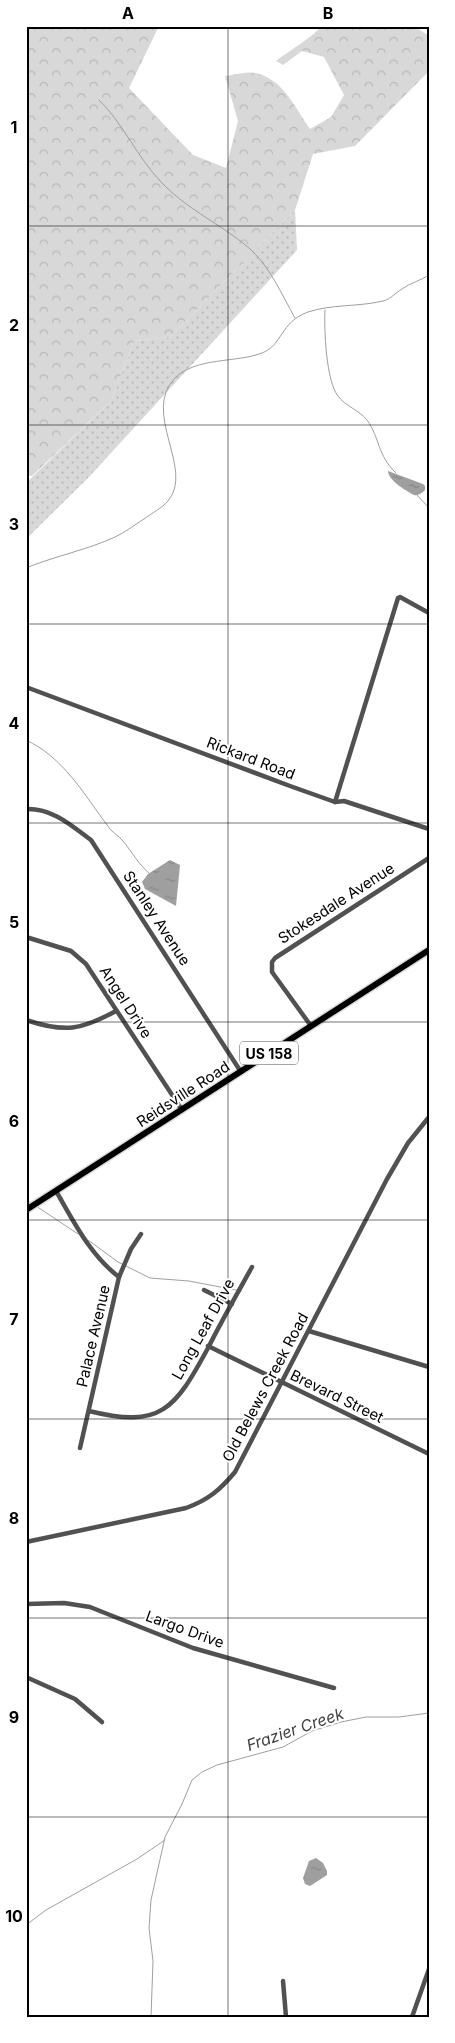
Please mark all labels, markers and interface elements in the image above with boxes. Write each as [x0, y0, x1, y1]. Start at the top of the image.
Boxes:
text: A [122, 3, 134, 23]
text: B [323, 3, 333, 23]
text: 1 [11, 117, 17, 137]
text: 2 [9, 315, 19, 335]
text: 3 [9, 514, 19, 534]
text: 4 [9, 713, 20, 733]
street label: Rickard Road [204, 732, 298, 784]
street label: Stokesdale Avenue [274, 858, 398, 948]
street label: Stanley Avenue [119, 867, 195, 969]
text: 5 [9, 912, 19, 932]
street label: Angel Drive [96, 962, 156, 1042]
road number: US 158 [240, 1042, 298, 1064]
street label: Reidsville Road [133, 1057, 233, 1131]
text: 6 [9, 1111, 19, 1131]
street label: Long Leaf Drive [167, 1275, 239, 1383]
street label: Palace Avenue [72, 1283, 114, 1389]
text: 7 [9, 1309, 19, 1329]
street label: Old Belews Creek Road [218, 1309, 312, 1465]
street label: Brevard Street [287, 1365, 387, 1427]
text: 8 [9, 1508, 19, 1528]
street label: Largo Drive [143, 1606, 227, 1652]
water label: Frazier Creek [244, 1703, 347, 1755]
text: 9 [9, 1707, 19, 1727]
text: 10 [5, 1906, 23, 1926]

